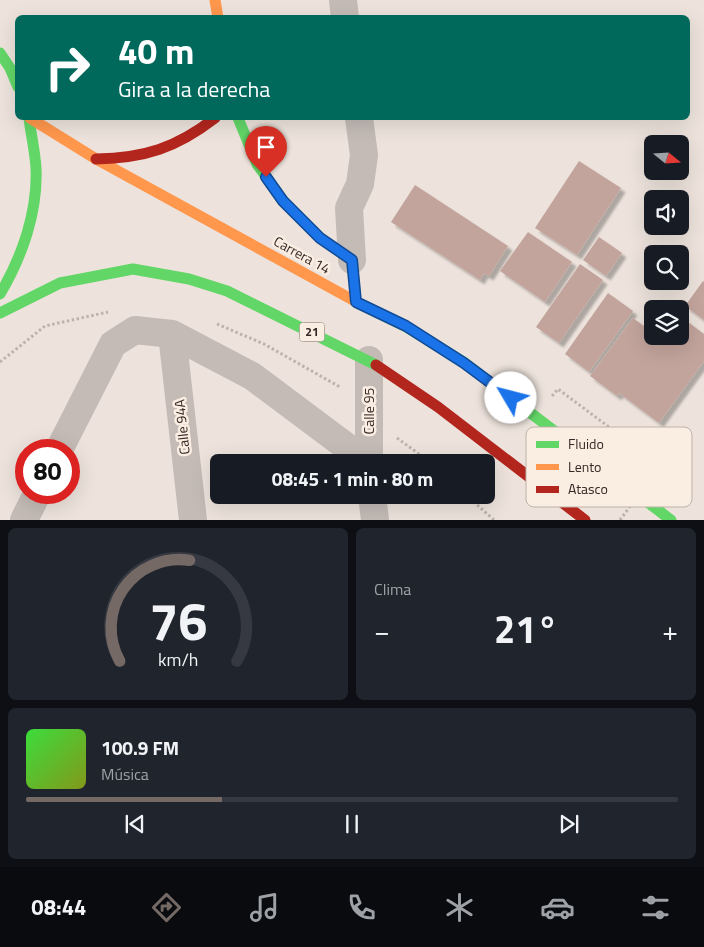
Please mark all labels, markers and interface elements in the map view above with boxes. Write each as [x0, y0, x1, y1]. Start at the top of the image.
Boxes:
text: 40 m [118, 24, 194, 78]
icon: right [35, 35, 100, 100]
text: Gira a la derecha [118, 72, 270, 106]
pin [245, 126, 287, 177]
icon: arrive [252, 133, 280, 161]
north arrow [644, 135, 689, 180]
map controls [644, 135, 689, 345]
button: sound [644, 190, 689, 235]
street label: Carrera 14 [270, 230, 335, 279]
button: search [644, 245, 689, 290]
button: layers [644, 300, 689, 345]
road number: 21 [300, 322, 324, 342]
position arrow [484, 371, 536, 423]
street label: Calle 95 [358, 387, 379, 434]
street label: Calle 94A [168, 398, 195, 456]
legend [526, 427, 692, 507]
text: Fluido [568, 433, 604, 454]
speed limit sign: 80 [15, 439, 80, 504]
text: Lento [568, 456, 602, 477]
text: 08:45 · 1 min · 80 m [272, 464, 433, 493]
text: Atasco [568, 478, 608, 499]
text: Clima [374, 577, 411, 601]
text: 76 [149, 581, 207, 660]
text: 21° [494, 600, 558, 658]
text: − [374, 609, 390, 652]
text: + [662, 609, 678, 652]
text: km/h [158, 646, 198, 673]
text: 100.9 FM [101, 733, 179, 762]
text: Música [101, 762, 149, 786]
icon: previous [121, 810, 149, 838]
icon: pause [338, 810, 366, 838]
icon: next [555, 810, 583, 838]
text: 08:44 [31, 890, 86, 924]
icon: directions [149, 890, 184, 925]
icon: music [247, 890, 282, 925]
icon: phone [344, 890, 379, 925]
icon: climate [442, 890, 477, 925]
icon: car [540, 890, 575, 925]
icon: filters [638, 890, 673, 925]

